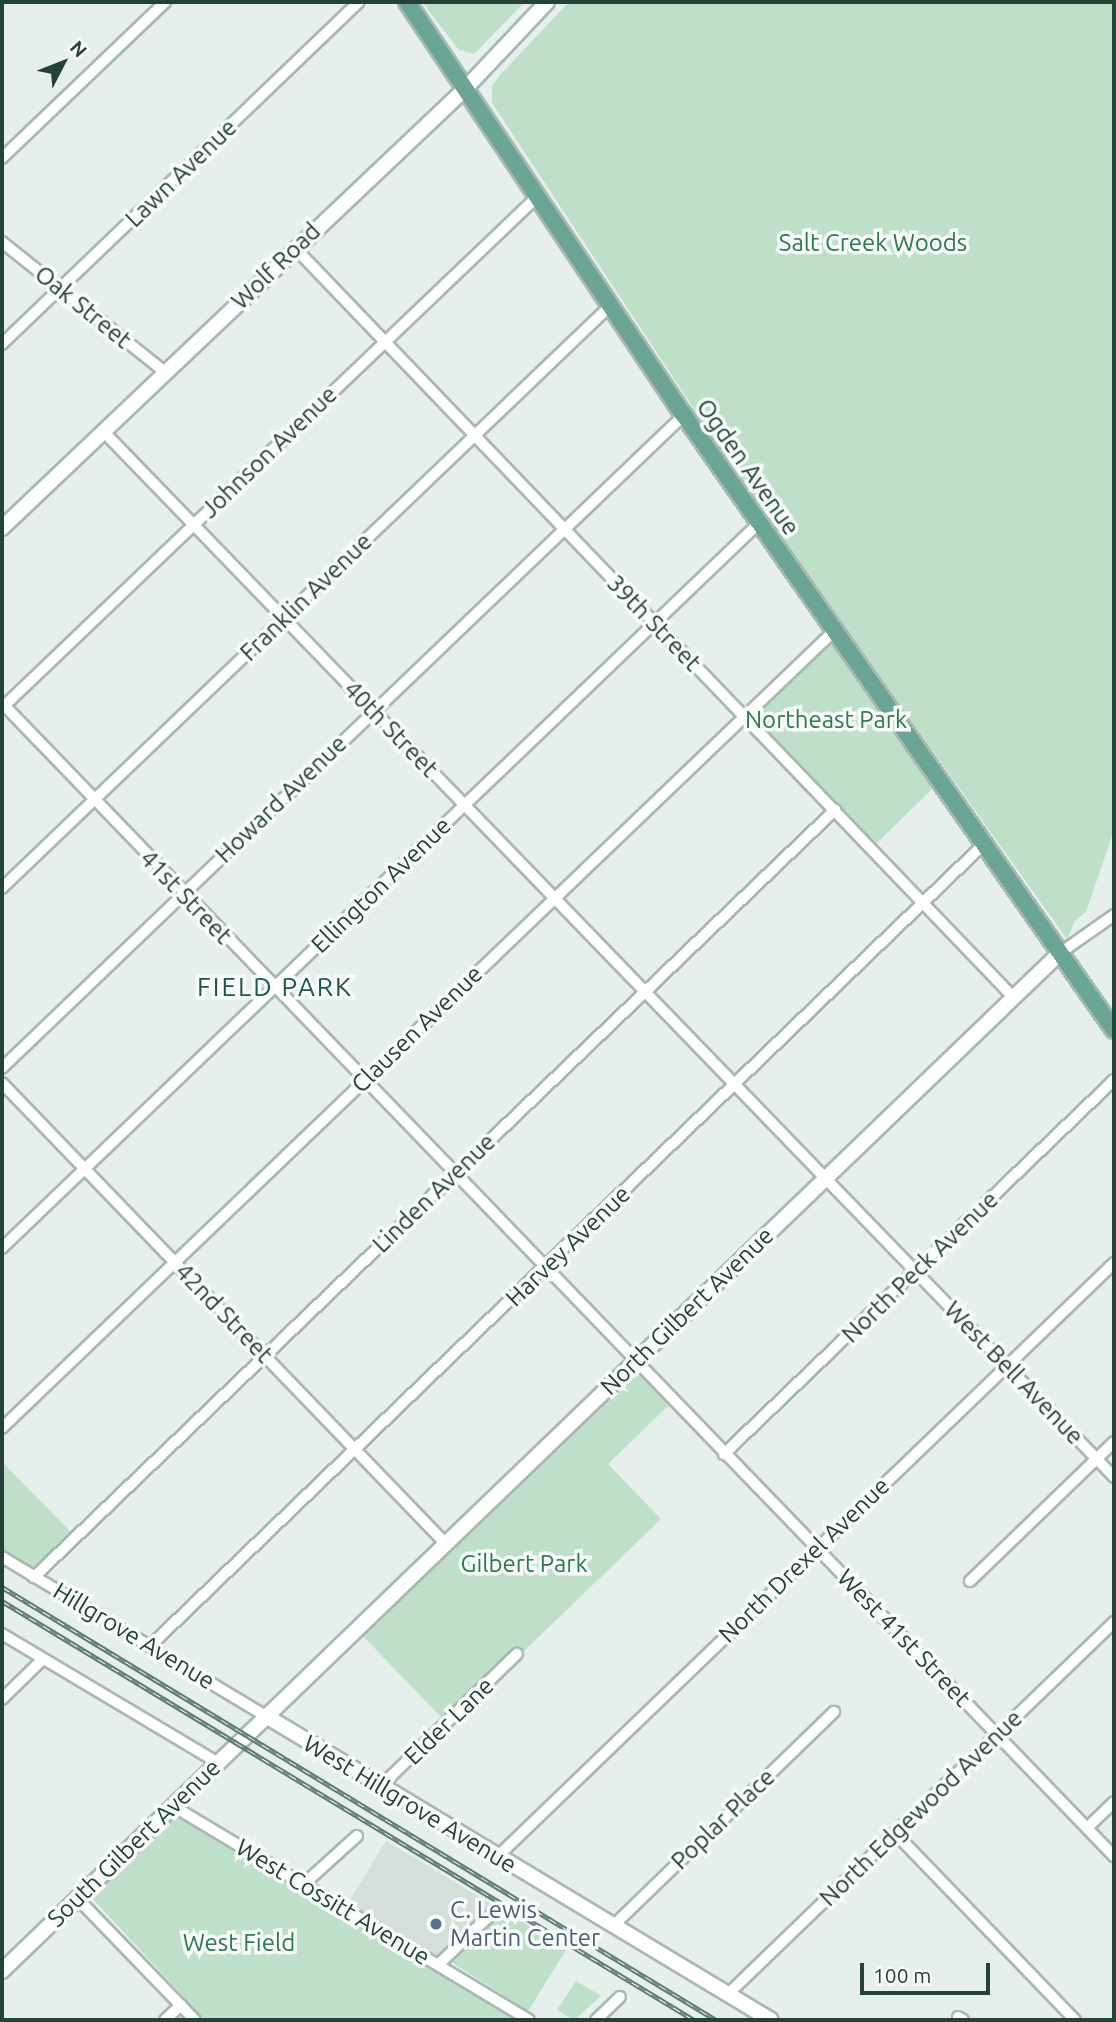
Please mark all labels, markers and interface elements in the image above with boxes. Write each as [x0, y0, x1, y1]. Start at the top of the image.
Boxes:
north arrow [28, 28, 98, 98]
text: N [66, 36, 92, 62]
street label: Lawn Avenue [119, 113, 243, 233]
street label: Wolf Road [226, 217, 326, 315]
park label: Salt Creek Woods [779, 229, 967, 257]
street label: Oak Street [29, 259, 137, 355]
street label: Johnson Avenue [195, 380, 343, 524]
street label: Ogden Avenue [690, 393, 806, 541]
street label: Franklin Avenue [234, 527, 378, 667]
street label: 39th Street [601, 569, 707, 677]
street label: 40th Street [338, 675, 444, 783]
park label: Northeast Park [745, 706, 907, 734]
street label: Howard Avenue [209, 729, 353, 869]
street label: Ellington Avenue [305, 811, 457, 959]
street label: 41st Street [134, 844, 238, 950]
street label: Clausen Avenue [346, 959, 488, 1099]
district label: FIELD PARK [198, 971, 352, 1003]
street label: Linden Avenue [367, 1127, 501, 1259]
street label: Harvey Avenue [500, 1180, 636, 1312]
street label: North Peck Avenue [836, 1185, 1004, 1349]
street label: North Gilbert Avenue [595, 1221, 779, 1401]
street label: 42nd Street [169, 1257, 279, 1369]
street label: West Bell Avenue [938, 1295, 1090, 1451]
street label: North Drexel Avenue [713, 1471, 895, 1649]
park label: Gilbert Park [460, 1550, 588, 1578]
street label: West 41st Street [831, 1563, 977, 1713]
street label: Hillgrove Avenue [48, 1576, 220, 1696]
street label: Elder Lane [398, 1671, 500, 1771]
street label: North Edgewood Avenue [814, 1704, 1028, 1912]
street label: West Hillgrove Avenue [298, 1729, 522, 1879]
street label: South Gilbert Avenue [42, 1753, 226, 1933]
street label: Poplar Place [665, 1763, 781, 1875]
street label: West Cossitt Avenue [231, 1833, 435, 1971]
place label: C. Lewis Martin Center [450, 1896, 600, 1952]
marker: C. Lewis Martin Center [428, 1916, 444, 1932]
park label: West Field [183, 1929, 295, 1957]
scale bar [864, 1948, 993, 1992]
text: 100 m [873, 1963, 931, 1987]

